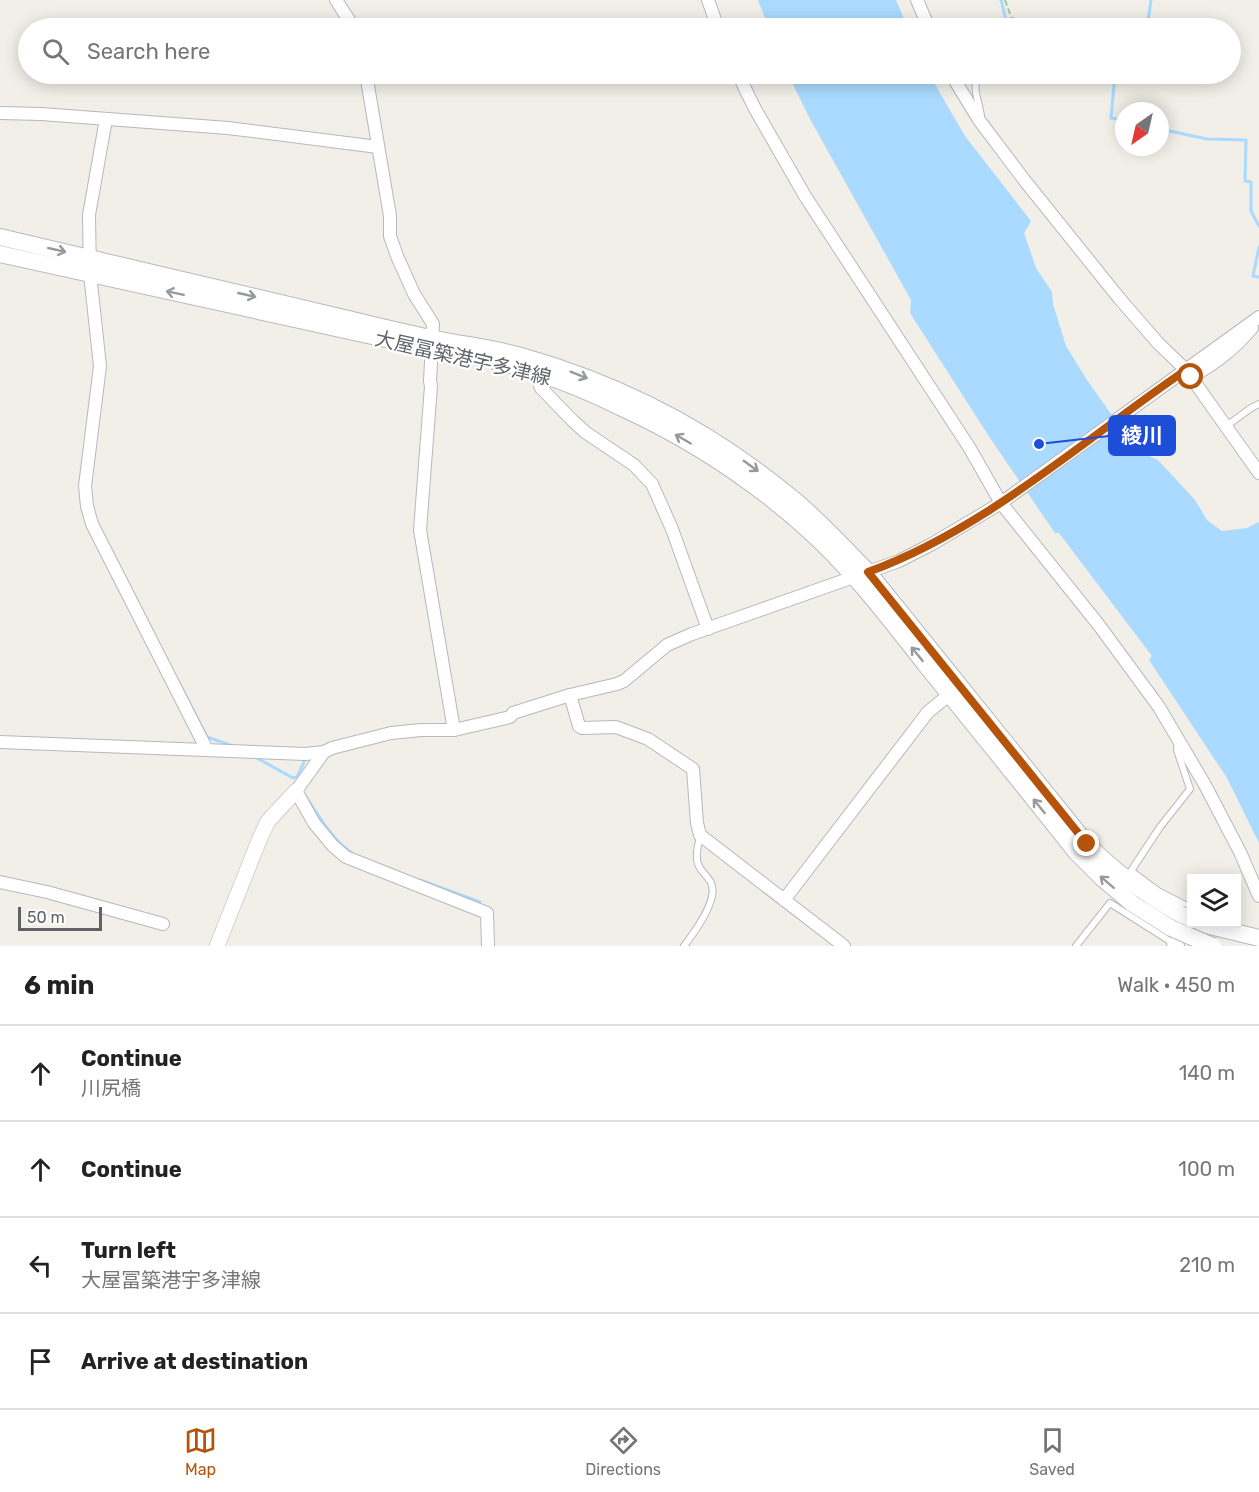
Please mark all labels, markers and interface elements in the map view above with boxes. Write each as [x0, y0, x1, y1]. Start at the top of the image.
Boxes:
search box [18, 18, 1241, 84]
icon: search [39, 35, 72, 68]
text: Search here [87, 38, 210, 65]
north arrow [1115, 102, 1169, 156]
one-way arrow [47, 245, 66, 257]
one-way arrow [166, 286, 185, 298]
one-way arrow [237, 289, 256, 301]
street label: 大屋冨築港宇多津線 [373, 326, 553, 390]
route start [1177, 363, 1203, 389]
one-way arrow [569, 370, 588, 381]
callout: 綾川 [1109, 416, 1175, 455]
text: 綾川 [1121, 423, 1163, 448]
one-way arrow [674, 432, 691, 444]
one-way arrow [742, 460, 758, 472]
one-way arrow [911, 646, 924, 662]
one-way arrow [1033, 798, 1046, 814]
route end [1073, 830, 1099, 856]
map controls [1187, 874, 1241, 928]
button: layers [1187, 874, 1241, 928]
one-way arrow [1100, 875, 1115, 889]
scale bar [18, 904, 102, 932]
text: 50 m [27, 908, 65, 927]
text: 6 min [24, 970, 94, 1001]
text: Walk · 450 m [1117, 973, 1235, 997]
text: Continue [81, 1045, 182, 1072]
icon: ahead [24, 1057, 57, 1090]
text: 140 m [1179, 1061, 1235, 1085]
text: 川尻橋 [81, 1076, 141, 1100]
icon: ahead [24, 1153, 57, 1186]
text: Continue [81, 1156, 182, 1183]
text: 100 m [1178, 1157, 1235, 1181]
text: Turn left [81, 1237, 176, 1264]
icon: left [24, 1249, 57, 1282]
text: 210 m [1179, 1253, 1235, 1277]
text: 大屋冨築港宇多津線 [81, 1268, 261, 1292]
icon: arrive [24, 1345, 57, 1378]
text: Arrive at destination [81, 1348, 308, 1375]
tab: Map [184, 1424, 217, 1479]
tab: Directions [585, 1424, 661, 1479]
tab: Saved [1029, 1424, 1075, 1479]

